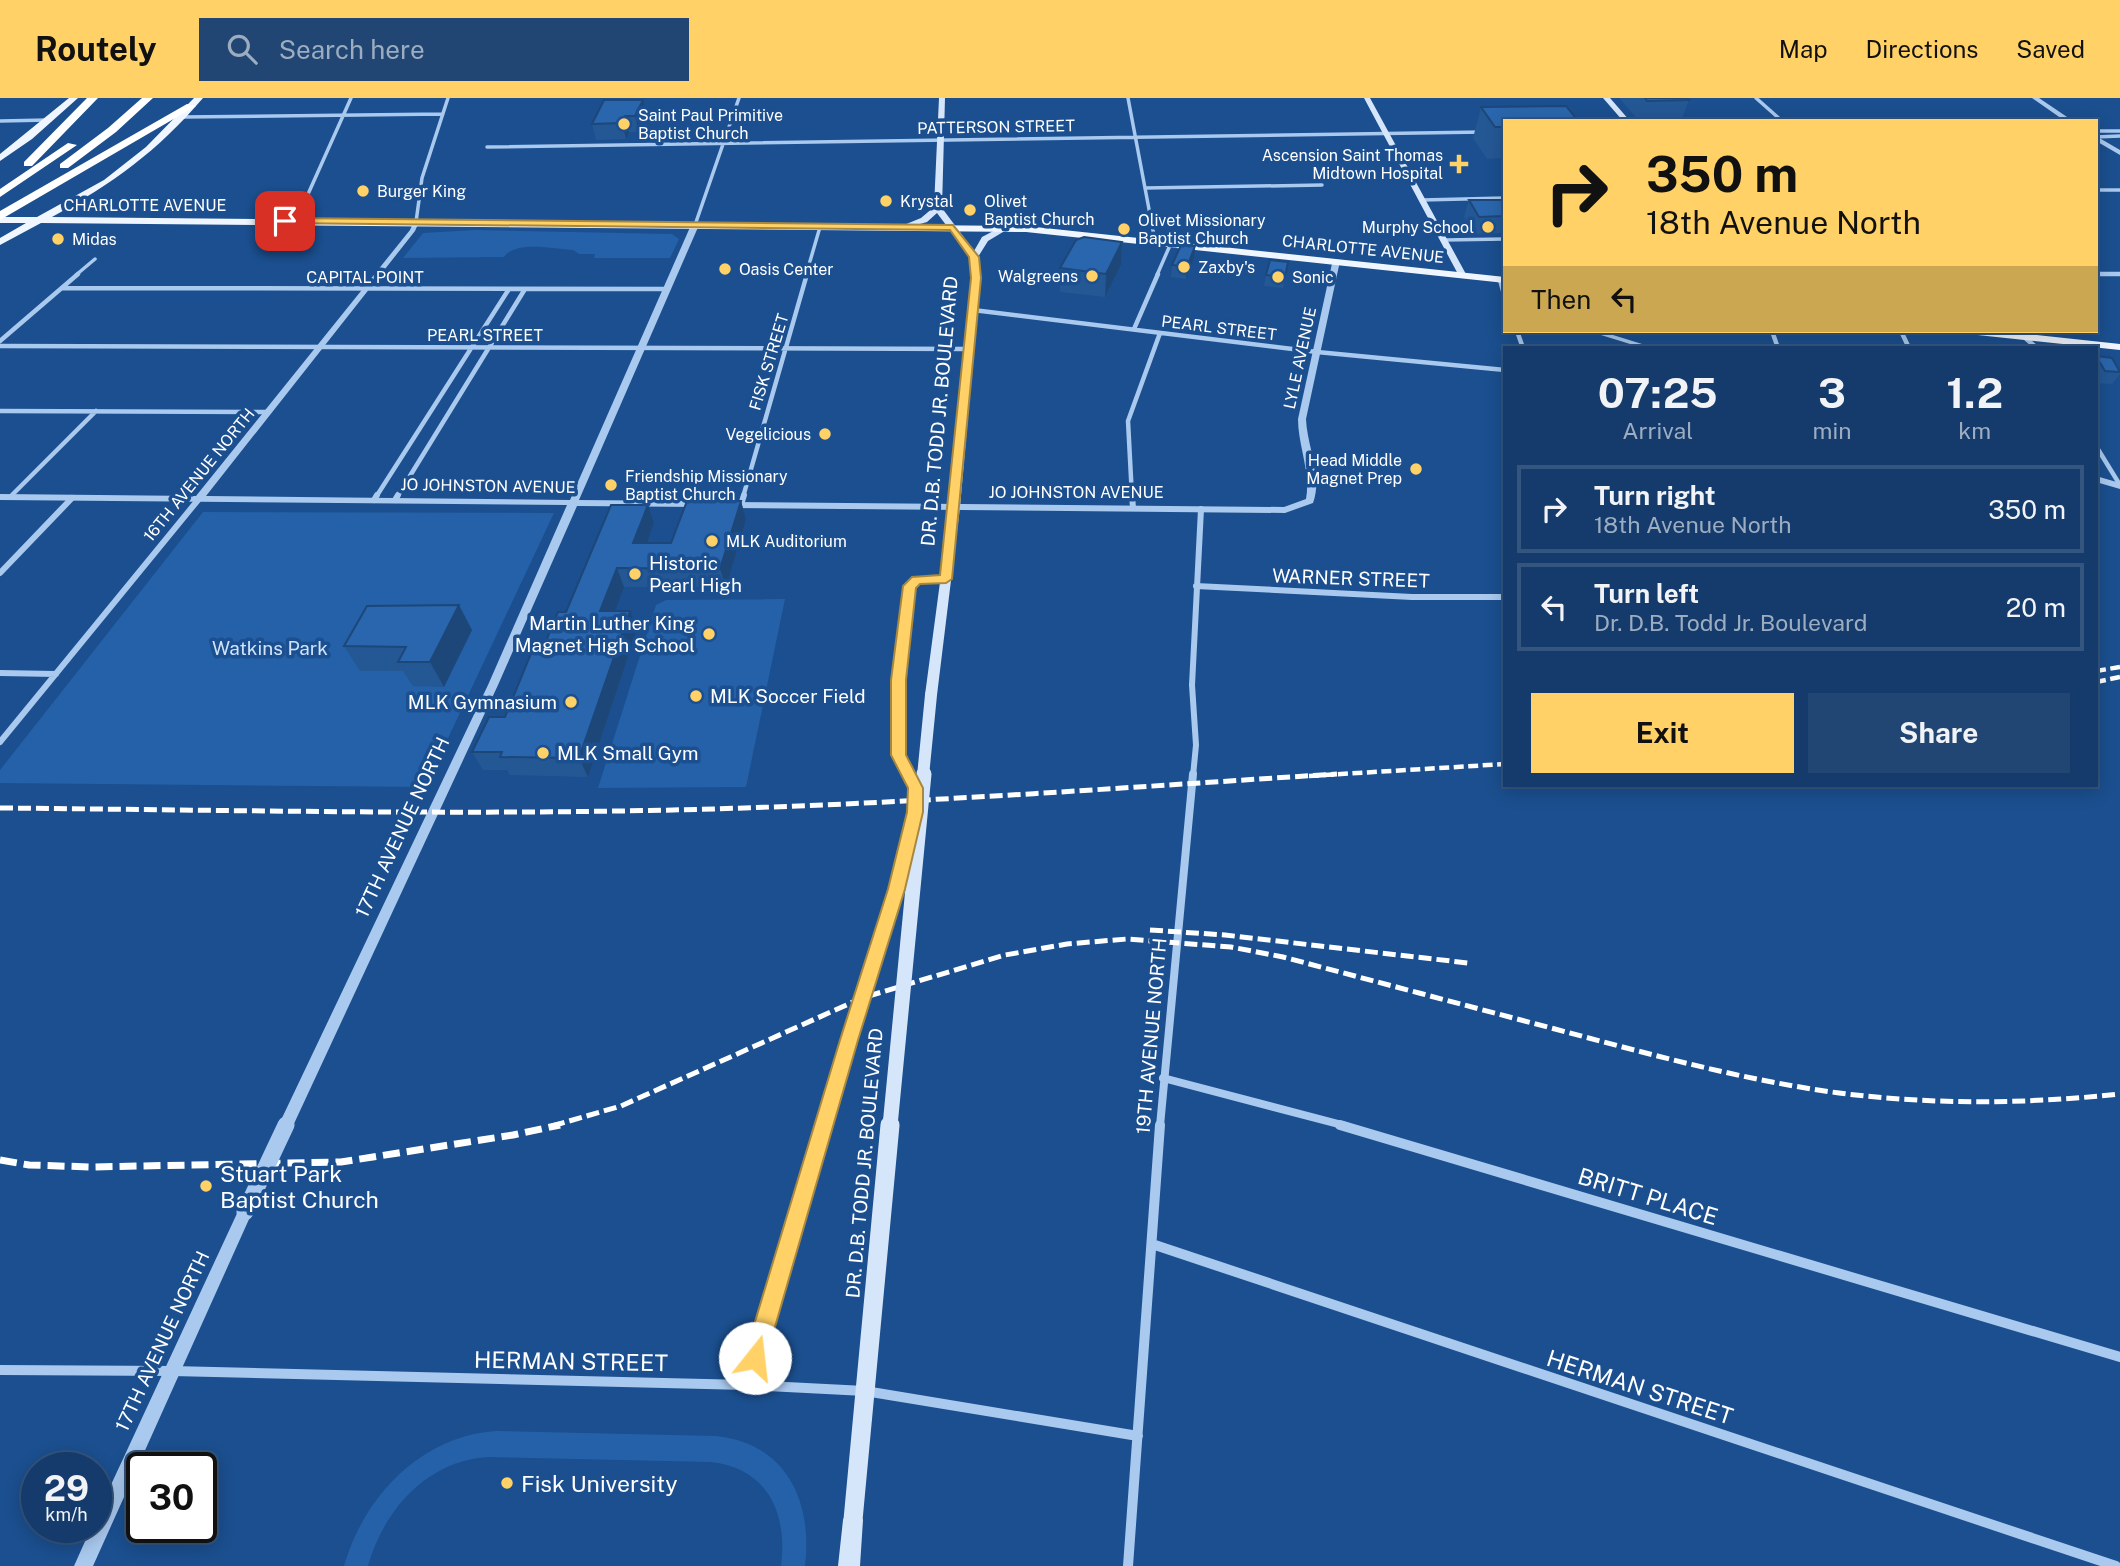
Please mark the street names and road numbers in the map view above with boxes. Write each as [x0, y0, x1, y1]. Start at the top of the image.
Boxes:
street label: PATTERSON STREET [917, 116, 1076, 138]
street label: CHARLOTTE AVENUE [64, 196, 226, 215]
street label: CHARLOTTE AVENUE [1281, 231, 1445, 267]
street label: CAPITAL POINT [306, 268, 424, 287]
street label: DR. D.B. TODD JR. BOULEVARD [916, 275, 962, 547]
street label: LYLE AVENUE [1280, 305, 1320, 411]
street label: FISK STREET [745, 311, 793, 413]
street label: PEARL STREET [1160, 312, 1278, 345]
street label: PEARL STREET [427, 326, 543, 345]
street label: 16TH AVENUE NORTH [139, 405, 259, 545]
street label: JO JOHNSTON AVENUE [400, 475, 576, 497]
street label: JO JOHNSTON AVENUE [988, 483, 1164, 502]
street label: WARNER STREET [1272, 564, 1430, 592]
street label: 17TH AVENUE NORTH [351, 733, 453, 921]
street label: 19TH AVENUE NORTH [1131, 937, 1171, 1135]
street label: DR. D.B. TODD JR. BOULEVARD [841, 1027, 887, 1299]
street label: BRITT PLACE [1575, 1162, 1721, 1230]
street label: 17TH AVENUE NORTH [111, 1247, 213, 1435]
street label: HERMAN STREET [1543, 1344, 1737, 1430]
street label: HERMAN STREET [474, 1346, 669, 1376]

